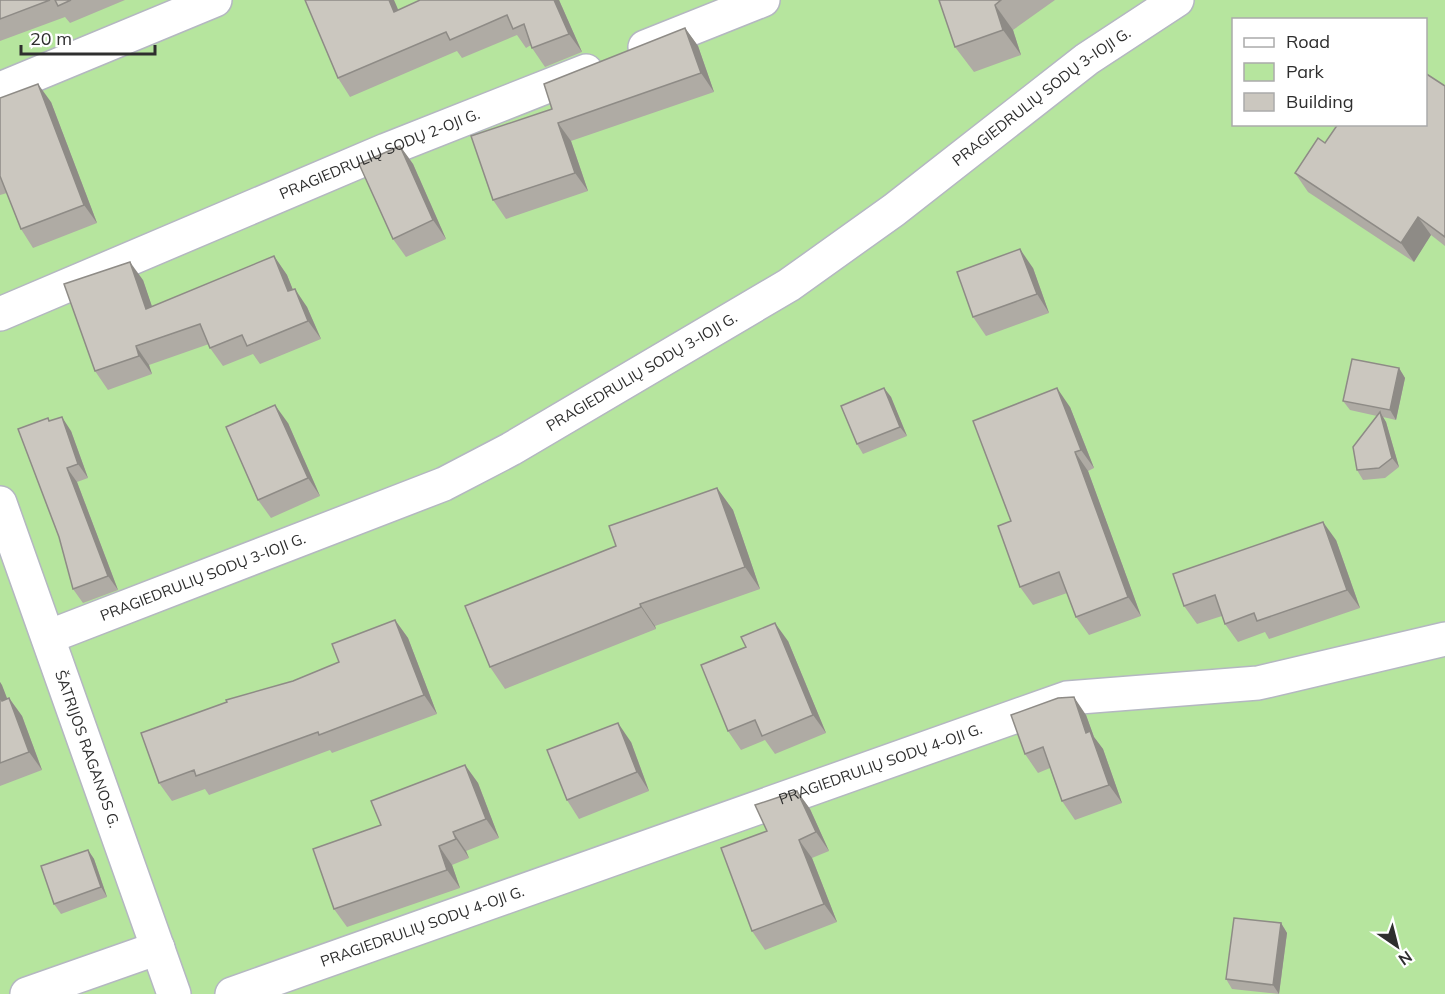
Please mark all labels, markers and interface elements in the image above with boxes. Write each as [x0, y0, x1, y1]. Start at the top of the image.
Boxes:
scale bar [21, 18, 154, 56]
legend [1232, 18, 1427, 126]
street label: PRAGIEDRULIŲ SODŲ 3-IOJI G. [948, 23, 1134, 170]
text: 20 m [30, 27, 72, 50]
text: Road [1286, 30, 1330, 53]
text: Park [1286, 60, 1325, 83]
text: Building [1286, 90, 1354, 113]
street label: PRAGIEDRULIŲ SODŲ 2-OJI G. [276, 104, 482, 203]
street label: PRAGIEDRULIŲ SODŲ 3-IOJI G. [543, 308, 741, 435]
street label: PRAGIEDRULIŲ SODŲ 3-IOJI G. [97, 528, 308, 625]
street label: ŠATRIJOS RAGANOS G. [51, 667, 124, 830]
street label: PRAGIEDRULIŲ SODŲ 4-OJI G. [776, 719, 985, 808]
street label: PRAGIEDRULIŲ SODŲ 4-OJI G. [318, 881, 527, 971]
north arrow [1367, 916, 1427, 976]
text: N [1395, 947, 1416, 970]

